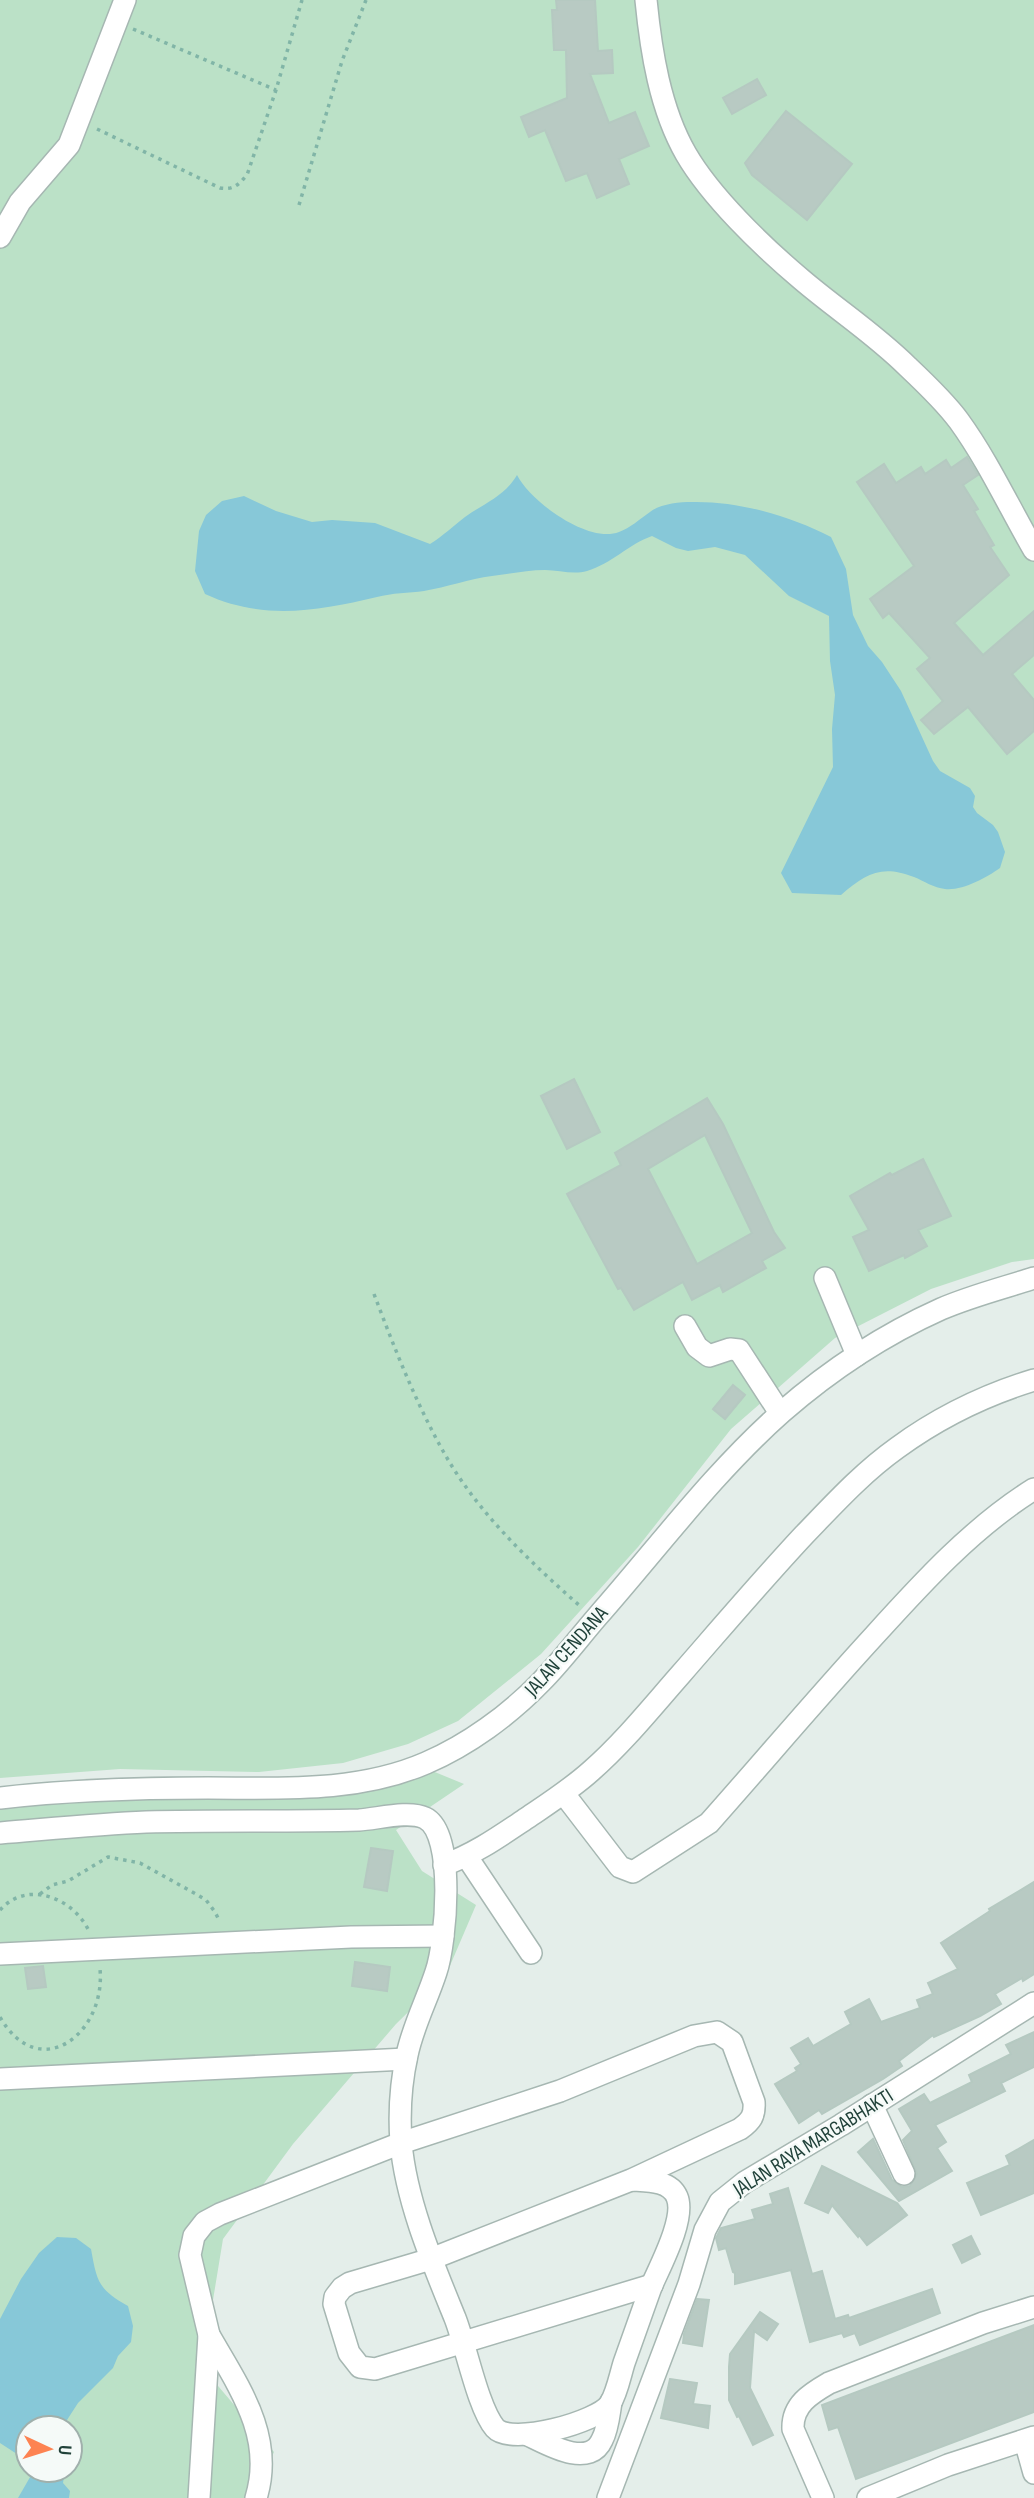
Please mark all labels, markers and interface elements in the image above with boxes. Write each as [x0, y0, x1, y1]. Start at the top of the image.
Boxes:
street label: JALAN CENDANA [519, 1600, 614, 1702]
street label: JALAN RAYA MARGABHAKTI [728, 2083, 898, 2202]
north arrow [14, 2414, 84, 2484]
text: U [53, 2444, 76, 2456]

